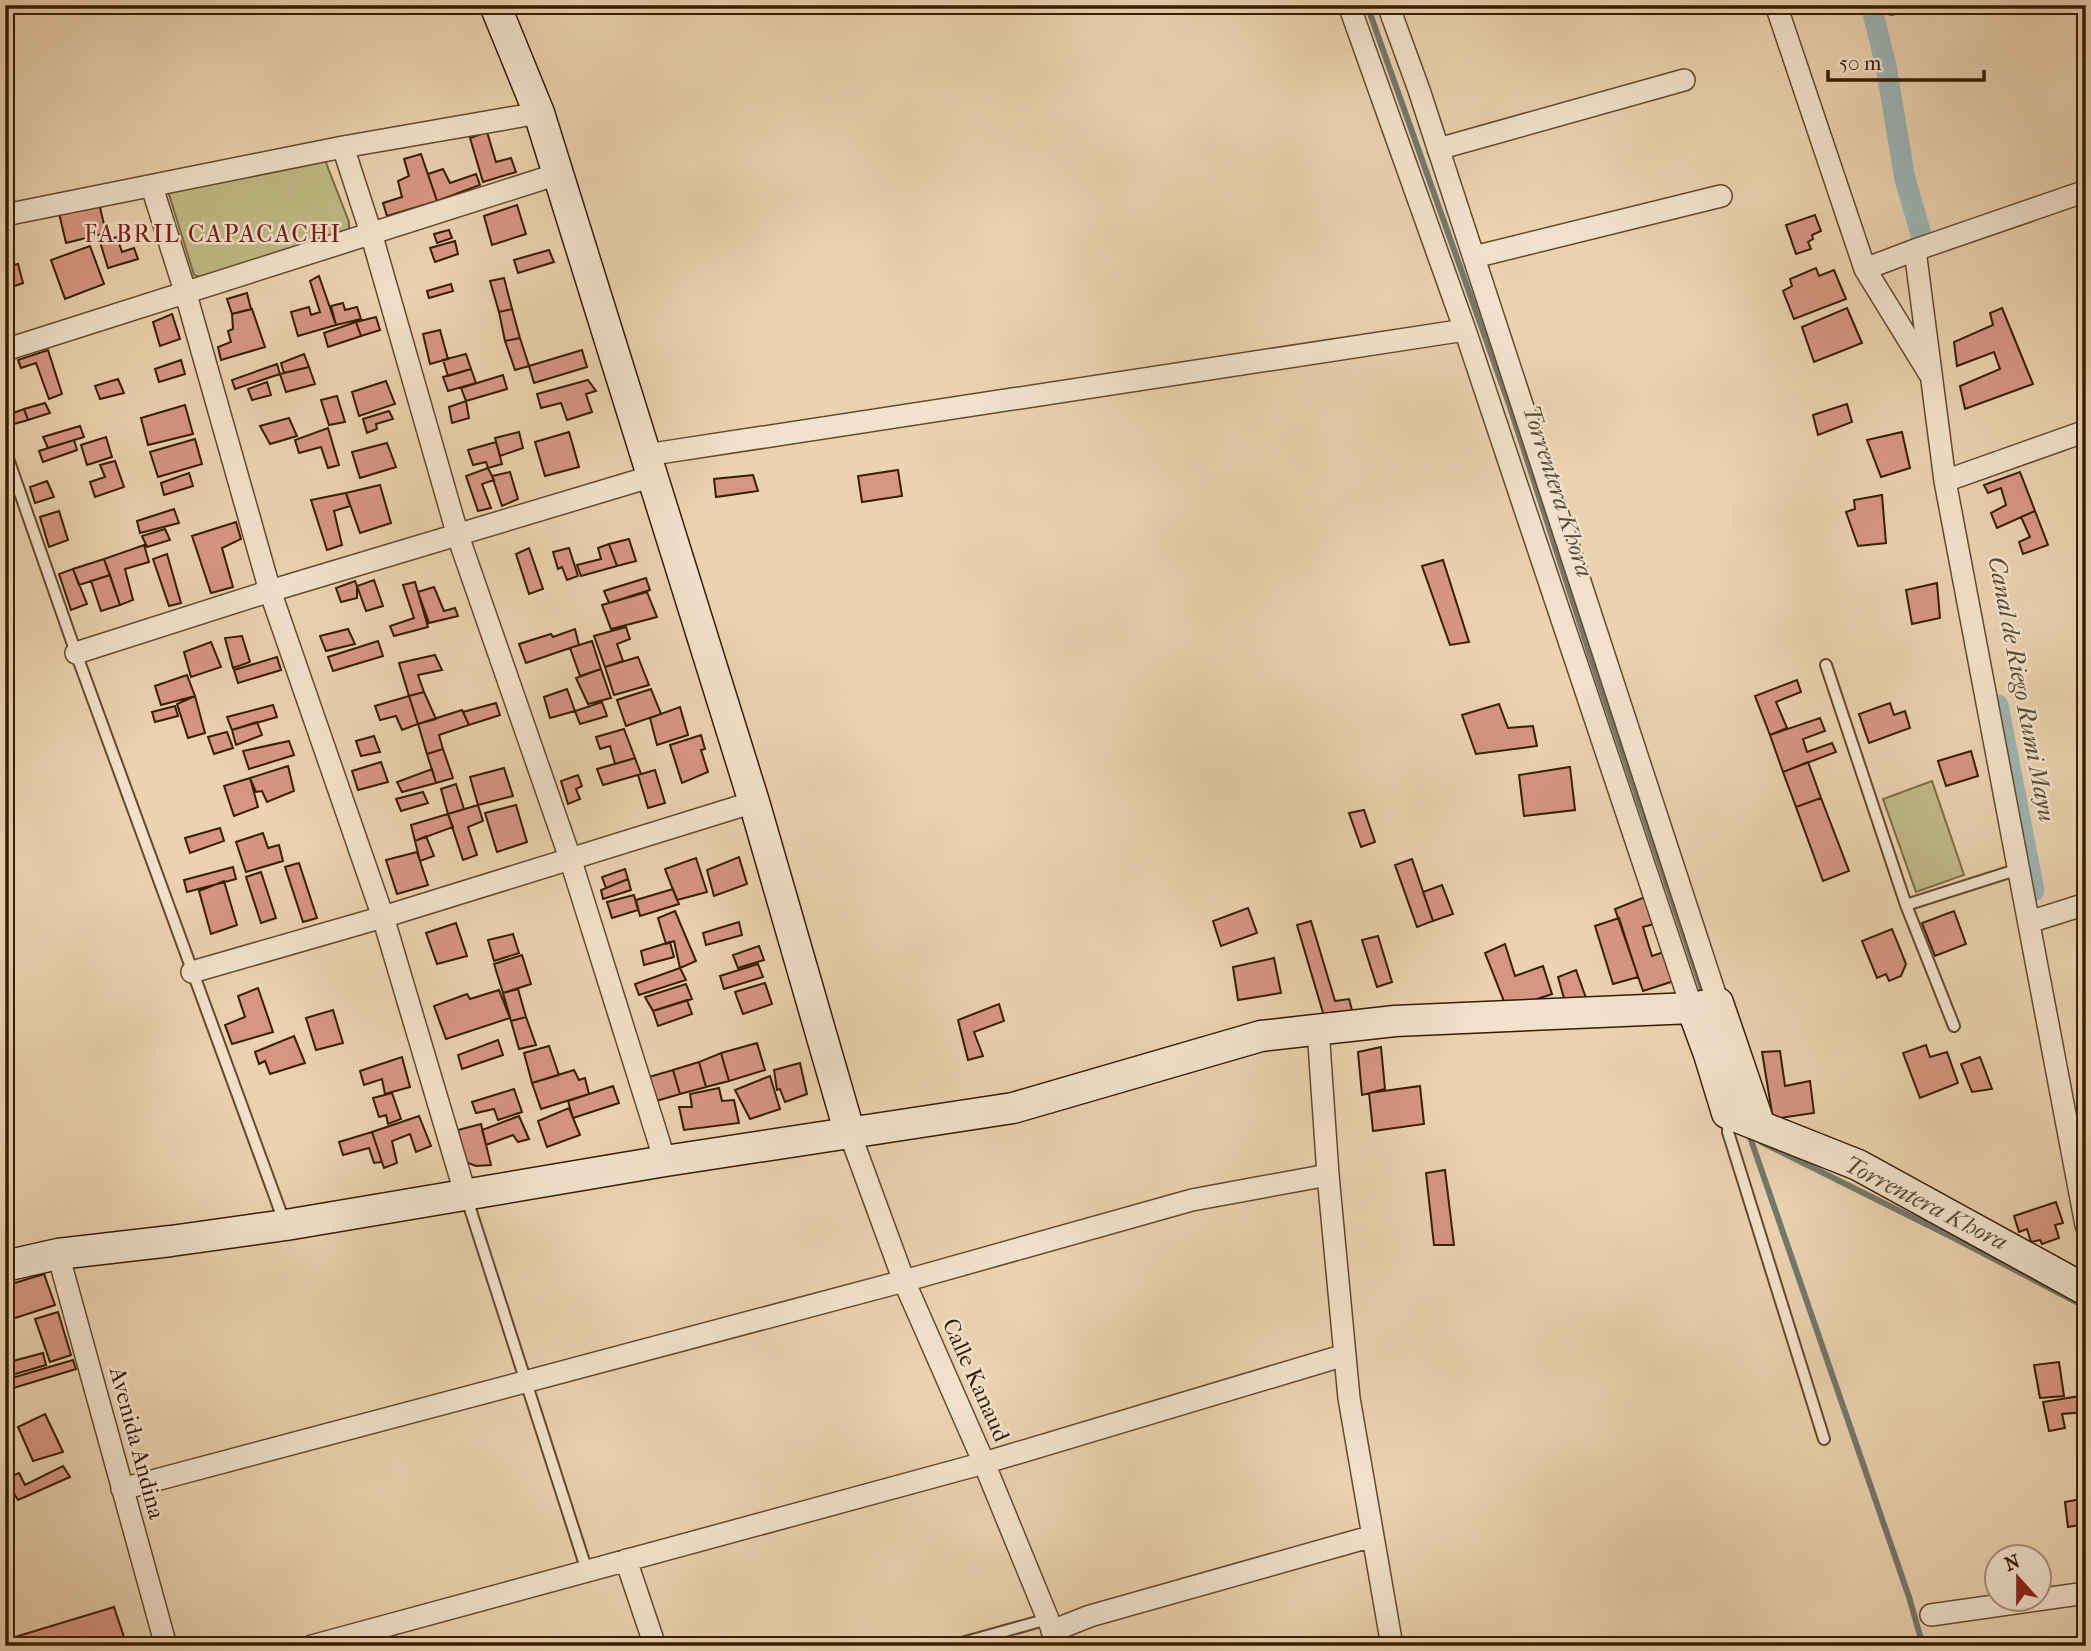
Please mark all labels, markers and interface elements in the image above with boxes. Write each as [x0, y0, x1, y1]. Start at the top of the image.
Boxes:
scale bar [1828, 38, 1984, 82]
text: 50 m [1839, 51, 1882, 75]
district label: FABRIL CAPACACHI [84, 220, 342, 248]
water label: Torrentera Khora [1517, 402, 1599, 580]
water label: Canal de Riego Rumi Mayu [1983, 554, 2061, 824]
water label: Torrentera Khora [1840, 1150, 2012, 1256]
street label: Calle Kanaud [937, 1314, 1015, 1446]
street label: Avenida Andina [103, 1363, 170, 1522]
north arrow [1982, 1542, 2052, 1612]
text: N [2002, 1550, 2023, 1576]

